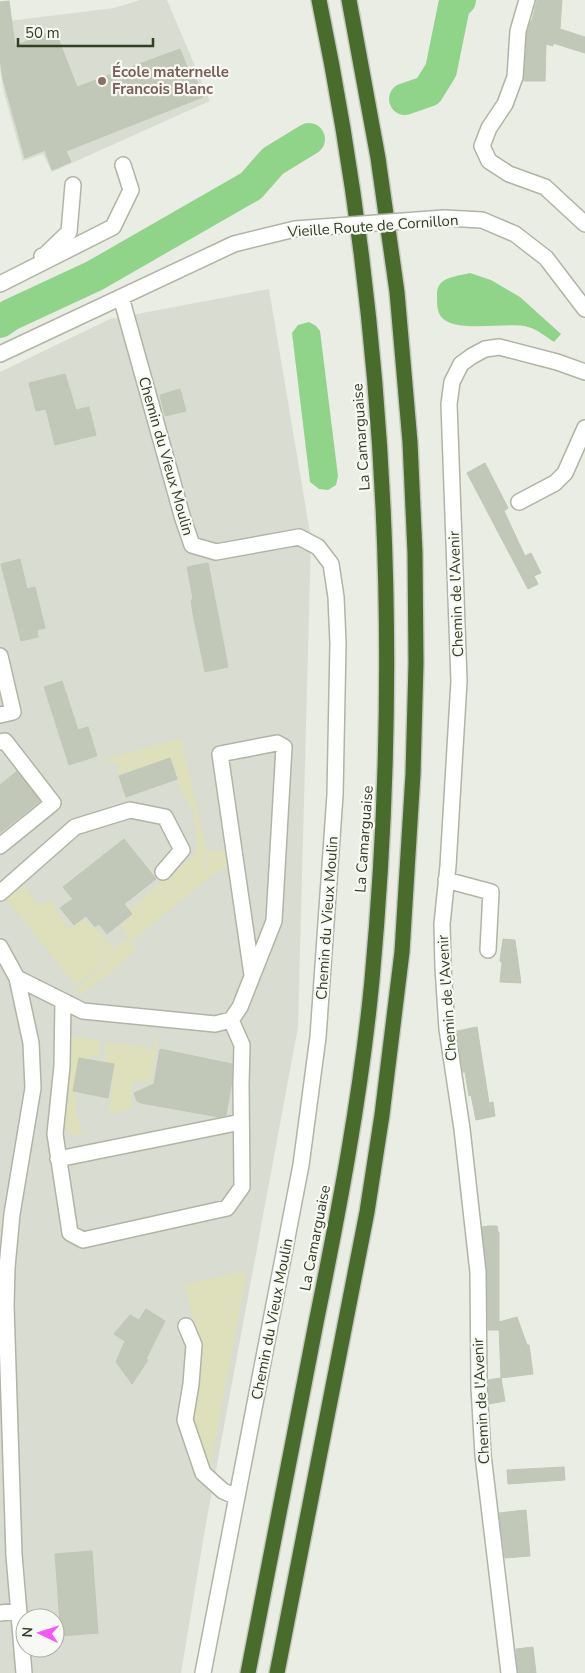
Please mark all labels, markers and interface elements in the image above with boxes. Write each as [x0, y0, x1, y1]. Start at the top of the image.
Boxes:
scale bar [18, 15, 152, 47]
text: 50 m [25, 23, 60, 43]
place label: École maternelle Francois Blanc [112, 62, 229, 99]
marker: École maternelle Francois Blanc [96, 75, 108, 87]
street label: Vieille Route de Cornillon [286, 210, 459, 242]
street label: Chemin du Vieux Moulin [134, 374, 198, 538]
street label: La Camarguaise [347, 383, 375, 491]
street label: Chemin de l'Avenir [444, 530, 468, 658]
street label: La Camarguaise [350, 785, 378, 893]
street label: Chemin du Vieux Moulin [311, 835, 343, 1001]
street label: Chemin de l'Avenir [433, 934, 461, 1062]
street label: La Camarguaise [295, 1183, 335, 1293]
street label: Chemin du Vieux Moulin [247, 1236, 297, 1402]
street label: Chemin de l'Avenir [468, 1337, 494, 1465]
north arrow [15, 1608, 65, 1658]
text: N [18, 1626, 37, 1638]

